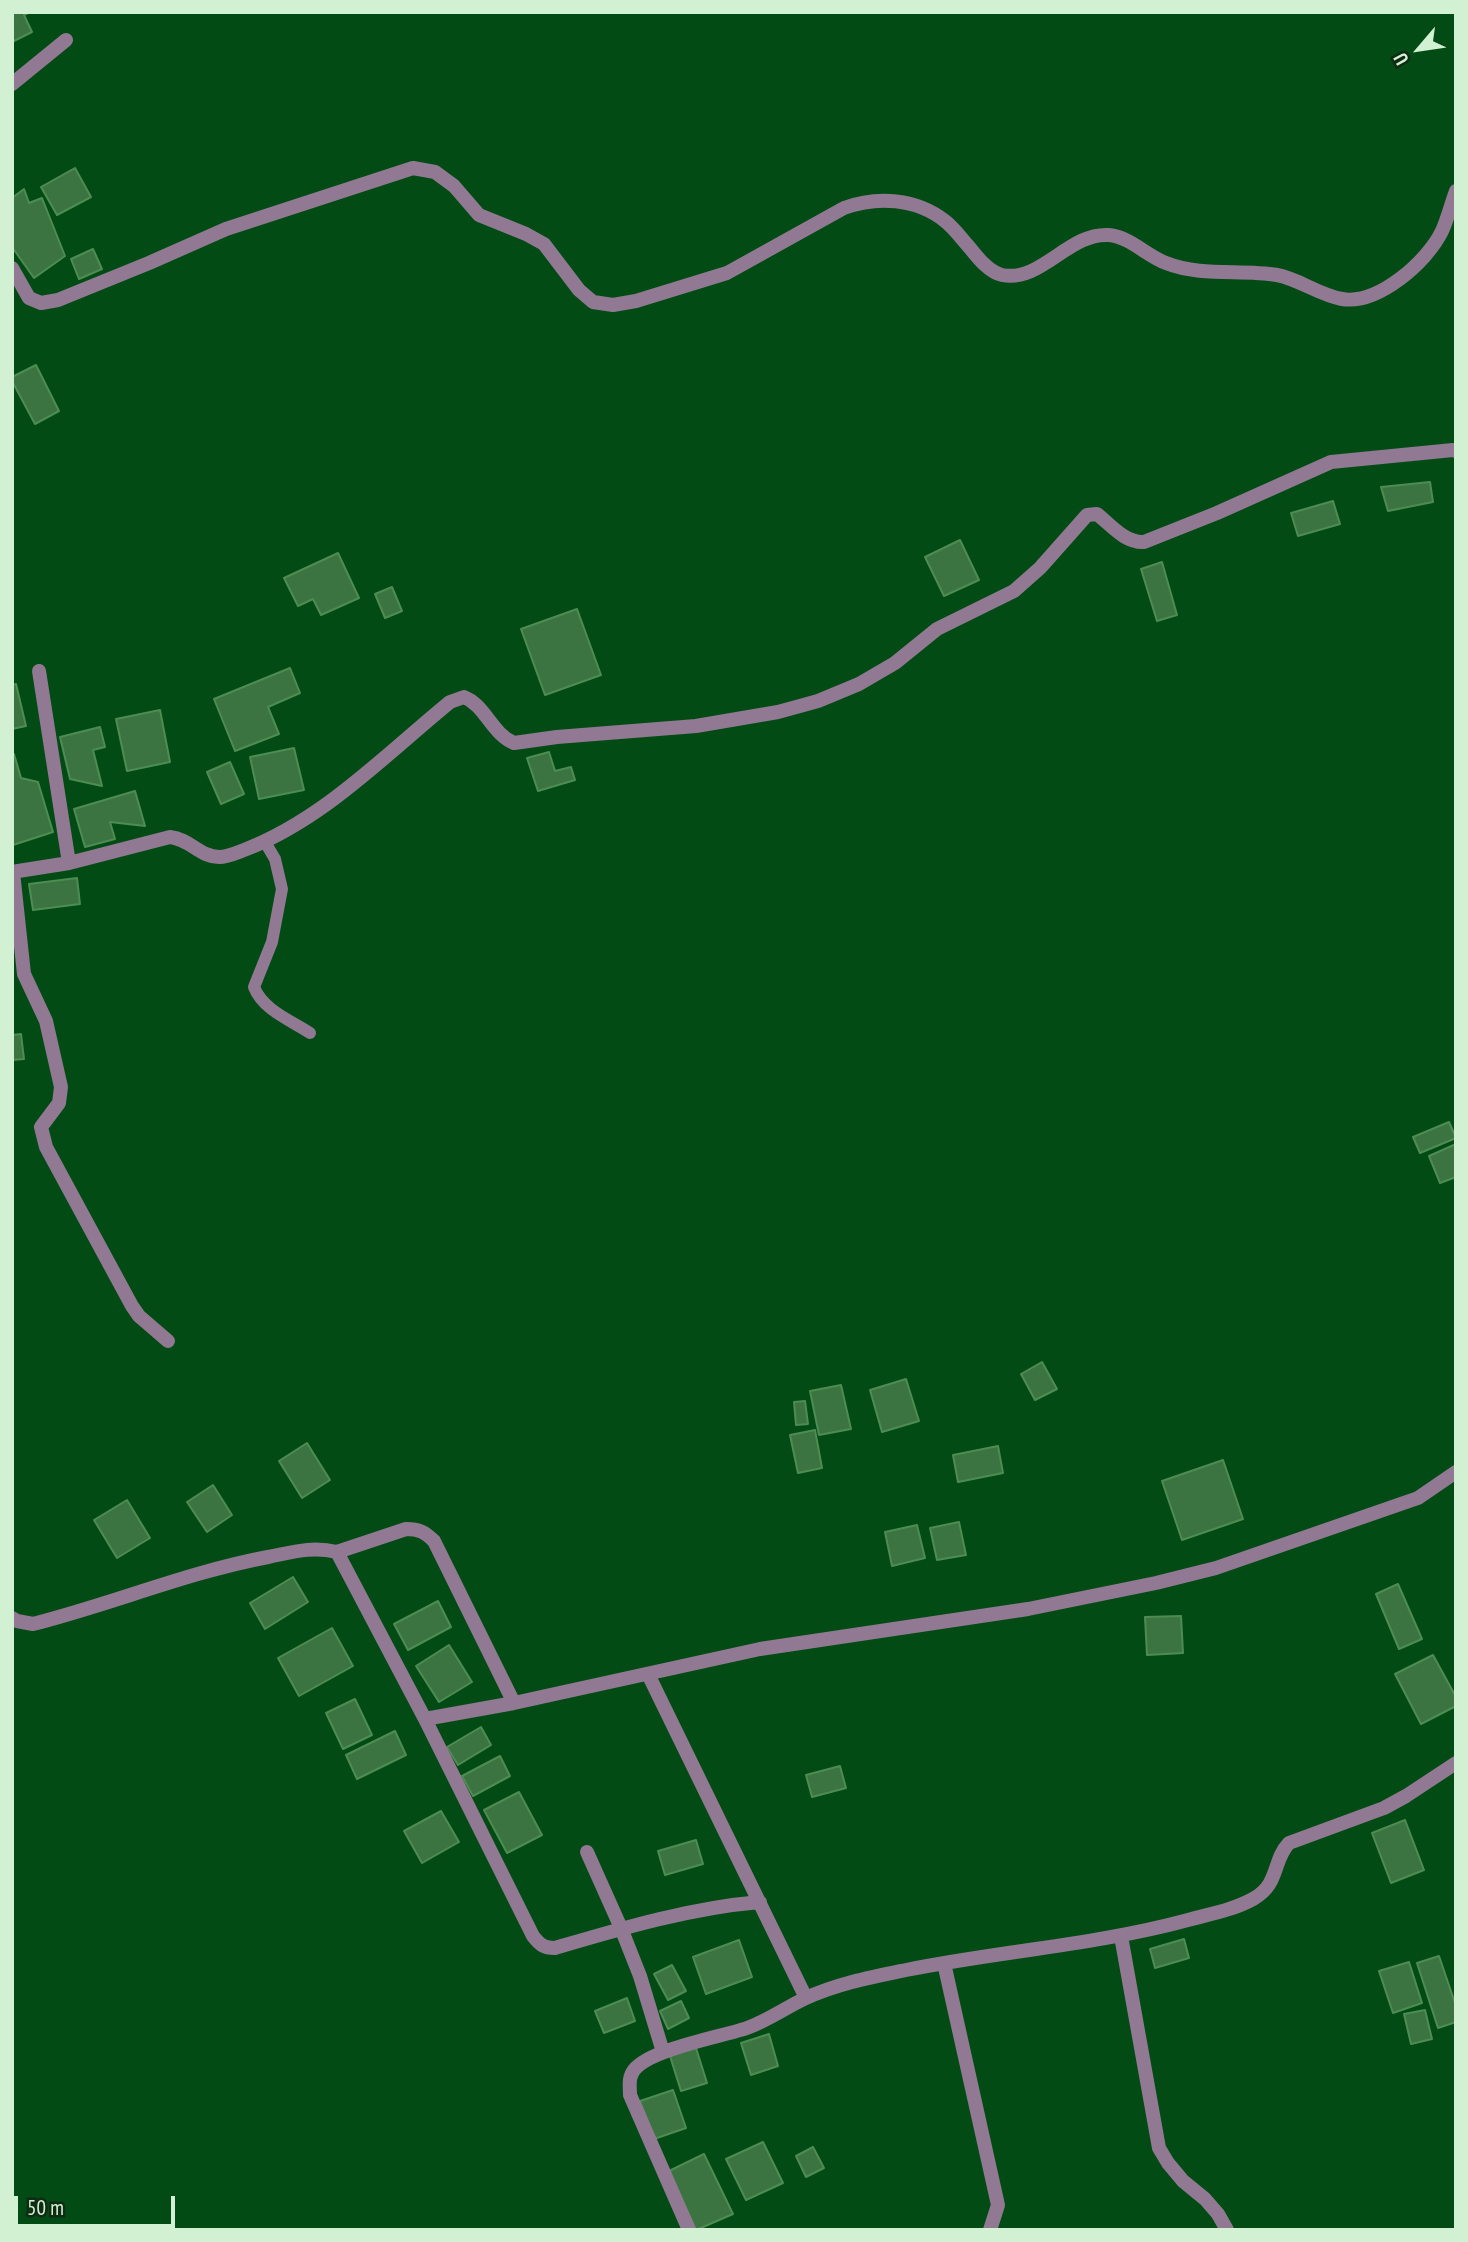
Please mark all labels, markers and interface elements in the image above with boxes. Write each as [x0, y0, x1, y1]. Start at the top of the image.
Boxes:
north arrow [1384, 14, 1454, 84]
text: U [1388, 49, 1414, 69]
scale bar [18, 2182, 178, 2226]
text: 50 m [27, 2194, 64, 2221]

